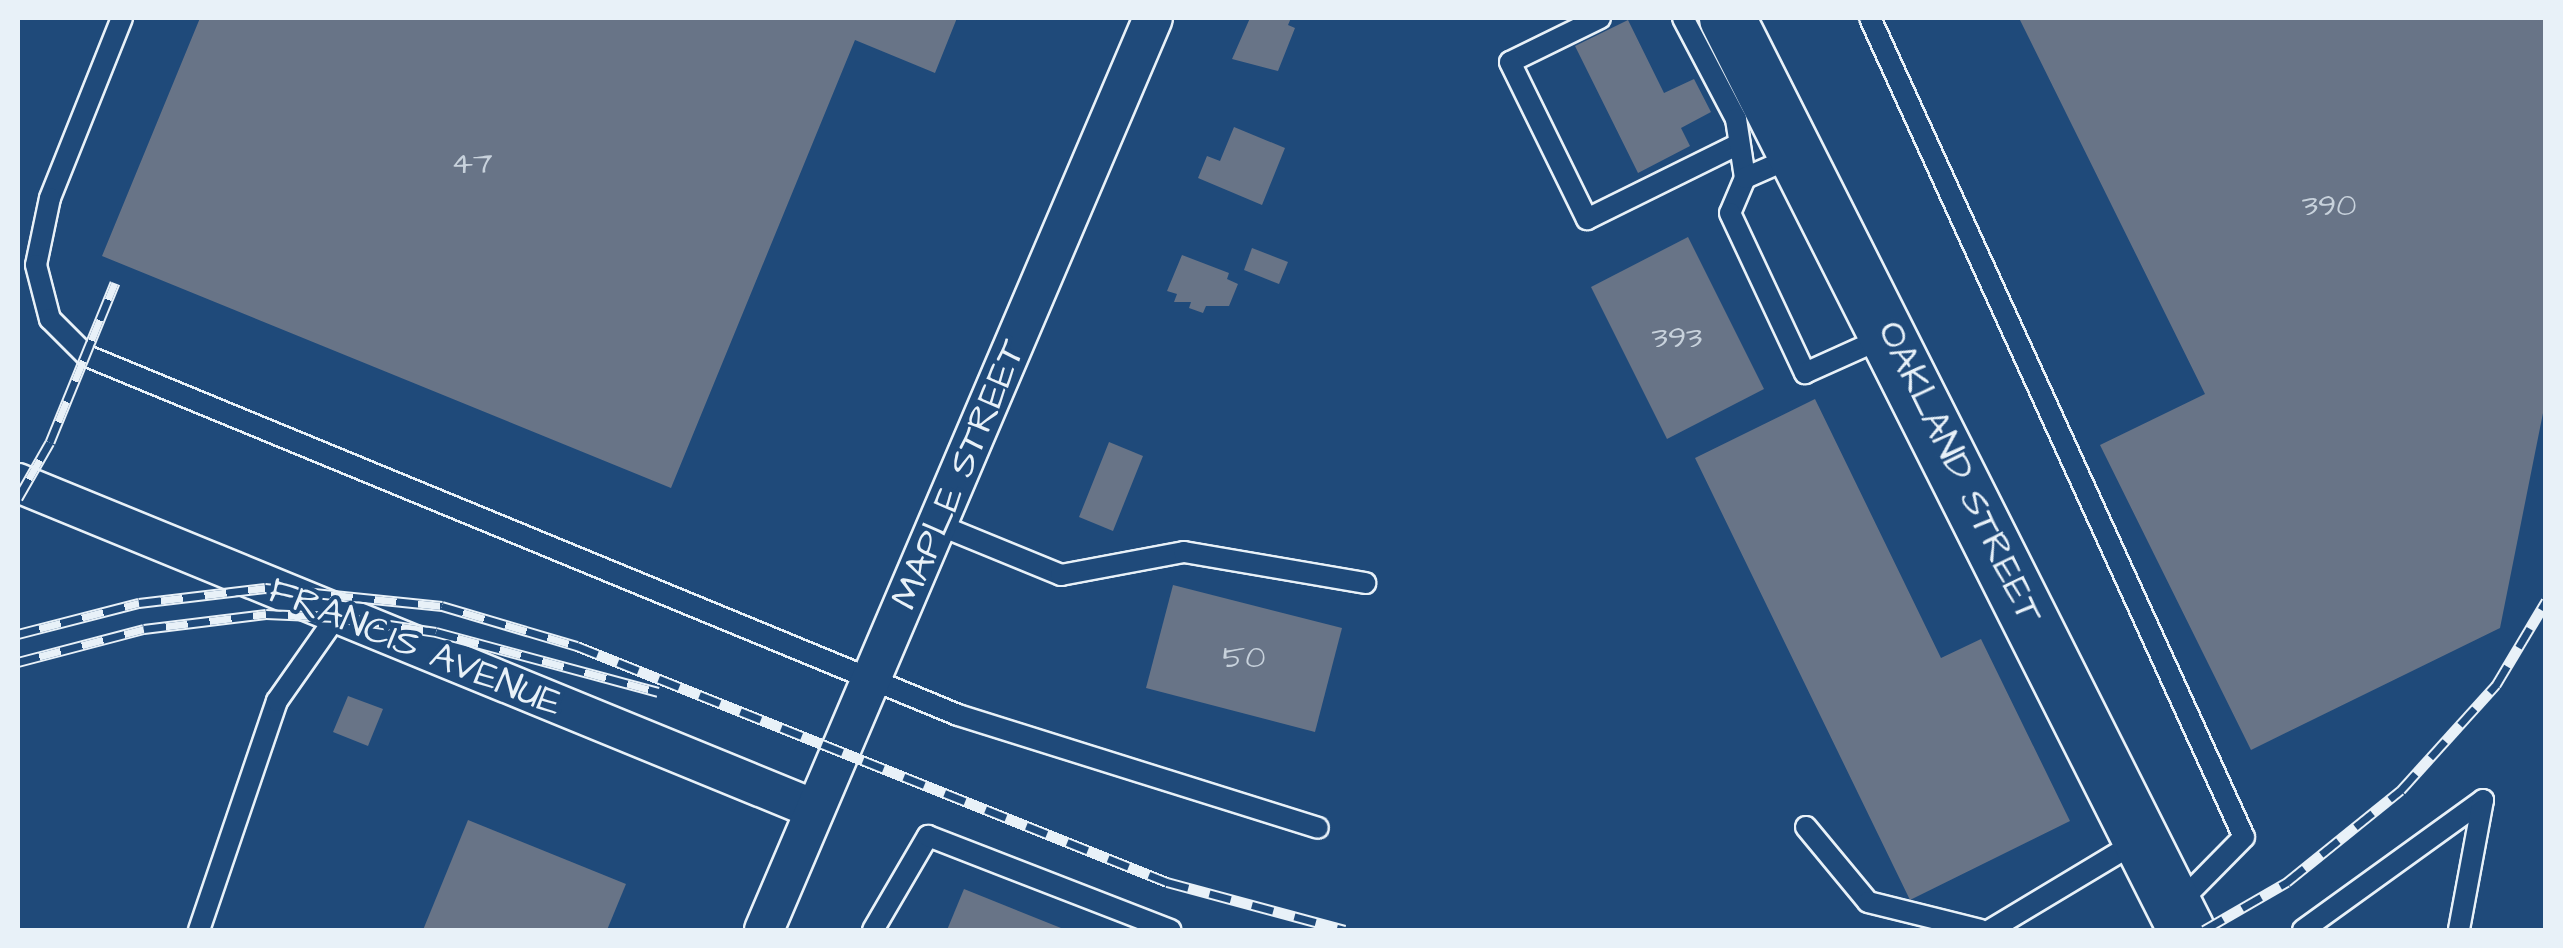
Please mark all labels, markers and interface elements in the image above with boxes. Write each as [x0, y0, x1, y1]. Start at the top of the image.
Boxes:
house number: 47 [451, 145, 493, 183]
house number: 390 [2302, 187, 2356, 225]
street label: OAKLAND STREET [1866, 314, 2052, 632]
house number: 393 [1652, 319, 1702, 357]
street label: MAPLE STREET [883, 334, 1037, 616]
street label: FRANCIS AVENUE [262, 568, 568, 728]
house number: 50 [1223, 639, 1265, 677]

